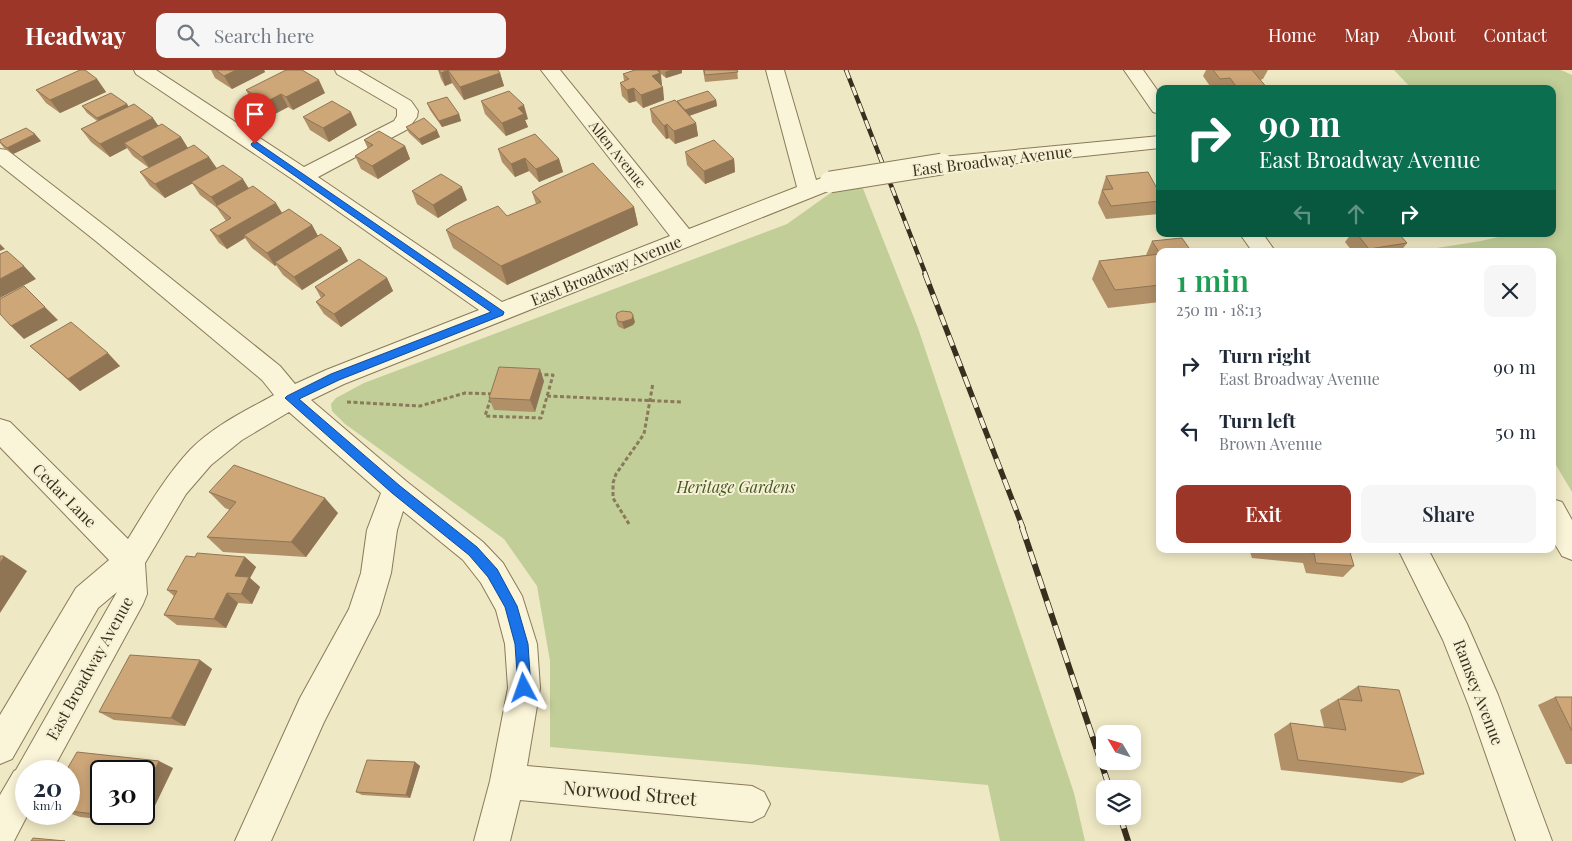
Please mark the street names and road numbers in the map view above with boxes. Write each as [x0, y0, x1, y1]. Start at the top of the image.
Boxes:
street label: Allen Avenue [584, 116, 651, 192]
street label: East Broadway Avenue [911, 140, 1073, 180]
street label: East Broadway Avenue [527, 230, 685, 310]
street label: Cedar Lane [29, 459, 101, 531]
street label: East Broadway Avenue [41, 593, 137, 743]
street label: Ramsey Avenue [1449, 636, 1509, 748]
street label: Norwood Street [562, 773, 698, 811]

